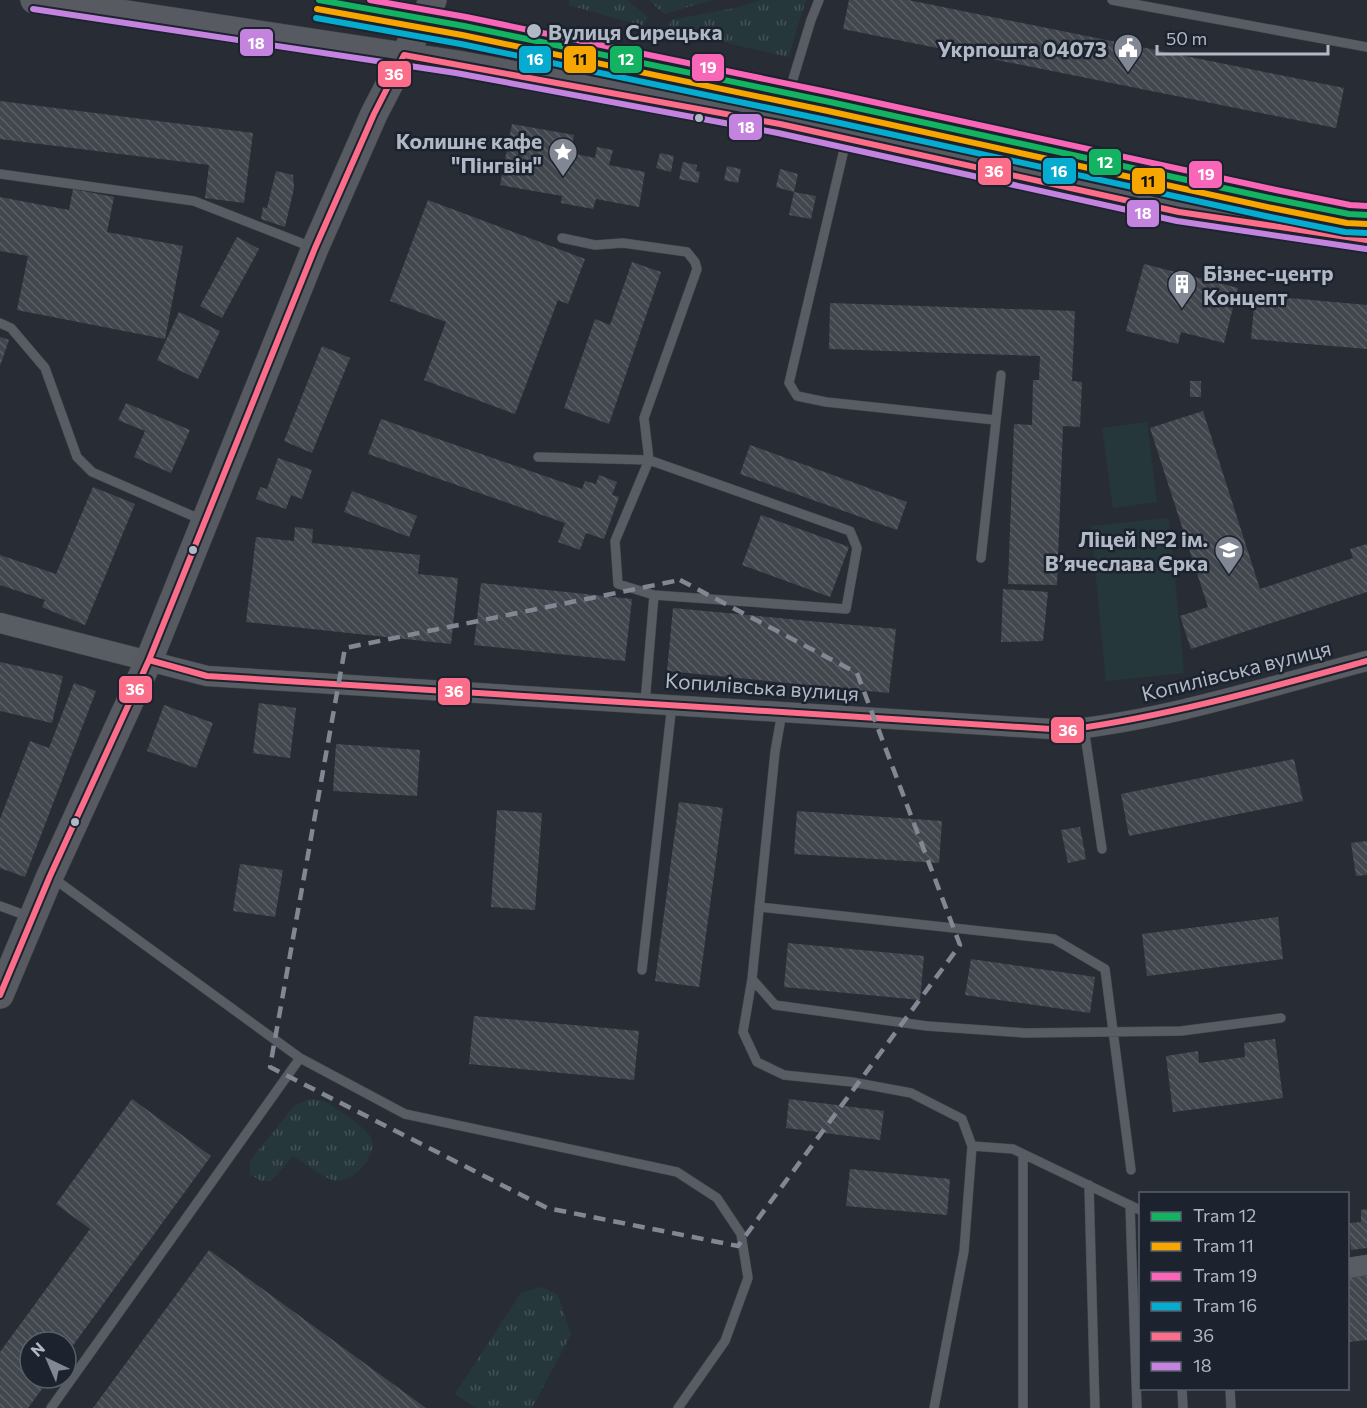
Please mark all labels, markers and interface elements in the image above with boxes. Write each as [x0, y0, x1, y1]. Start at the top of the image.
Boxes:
scale bar [1157, 18, 1328, 56]
place label: Вулиця Сирецька [548, 19, 722, 44]
marker: Вулиця Сирецька [525, 22, 543, 40]
text: 50 m [1166, 27, 1207, 49]
line badge: 18 [239, 28, 274, 57]
public building icon: Укрпошта 04073 [1112, 32, 1144, 74]
text: 18 [247, 33, 265, 52]
place label: Укрпошта 04073 [938, 36, 1107, 61]
line badge: 16 [518, 45, 552, 74]
line badge: 11 [563, 45, 597, 74]
line badge: 12 [609, 45, 643, 74]
text: 16 [526, 49, 544, 68]
text: 11 [573, 49, 587, 68]
text: 12 [618, 49, 634, 68]
line badge: 19 [691, 53, 725, 82]
text: 19 [699, 57, 717, 76]
line badge: 36 [377, 60, 412, 88]
text: 36 [384, 64, 404, 83]
unlabelled marker [693, 112, 705, 124]
line badge: 18 [728, 113, 763, 141]
text: 18 [737, 117, 755, 136]
place label: Колишнє кафе "Пінгвін" [396, 128, 542, 177]
place icon: Колишнє кафе "Пінгвін" [547, 136, 579, 178]
line badge: 12 [1088, 148, 1122, 176]
text: 12 [1097, 152, 1113, 171]
line badge: 36 [977, 157, 1012, 186]
line badge: 16 [1042, 157, 1077, 185]
line badge: 19 [1188, 160, 1223, 189]
text: 36 [984, 161, 1004, 180]
text: 16 [1050, 161, 1068, 180]
text: 19 [1197, 164, 1215, 183]
line badge: 11 [1131, 167, 1166, 195]
text: 11 [1141, 171, 1155, 190]
line badge: 18 [1126, 199, 1160, 228]
text: 18 [1134, 203, 1152, 222]
place label: Бізнес-центр Концепт [1203, 260, 1334, 309]
building icon: Бізнес-центр Концепт [1166, 268, 1198, 310]
place label: Ліцей №2 ім. В’ячеслава Єрка [1045, 526, 1208, 575]
school or university icon: Ліцей №2 ім. В’ячеслава Єрка [1213, 534, 1245, 576]
unlabelled marker [187, 544, 199, 556]
street label: Копилівська вулиця [1139, 634, 1333, 706]
street label: Копилівська вулиця [664, 667, 860, 705]
line badge: 36 [118, 675, 153, 704]
line badge: 36 [437, 677, 471, 706]
text: 36 [125, 679, 145, 698]
text: 36 [444, 681, 464, 700]
line badge: 36 [1050, 716, 1085, 744]
text: 36 [1058, 720, 1078, 739]
unlabelled marker [69, 816, 81, 828]
legend [1139, 1192, 1349, 1390]
text: Tram 12 [1193, 1204, 1256, 1226]
text: Tram 11 [1193, 1234, 1254, 1256]
text: Tram 19 [1193, 1264, 1257, 1286]
text: Tram 16 [1193, 1294, 1257, 1316]
text: 36 [1193, 1324, 1214, 1346]
north arrow [18, 1330, 78, 1390]
text: N [26, 1338, 48, 1360]
text: 18 [1193, 1354, 1212, 1376]

